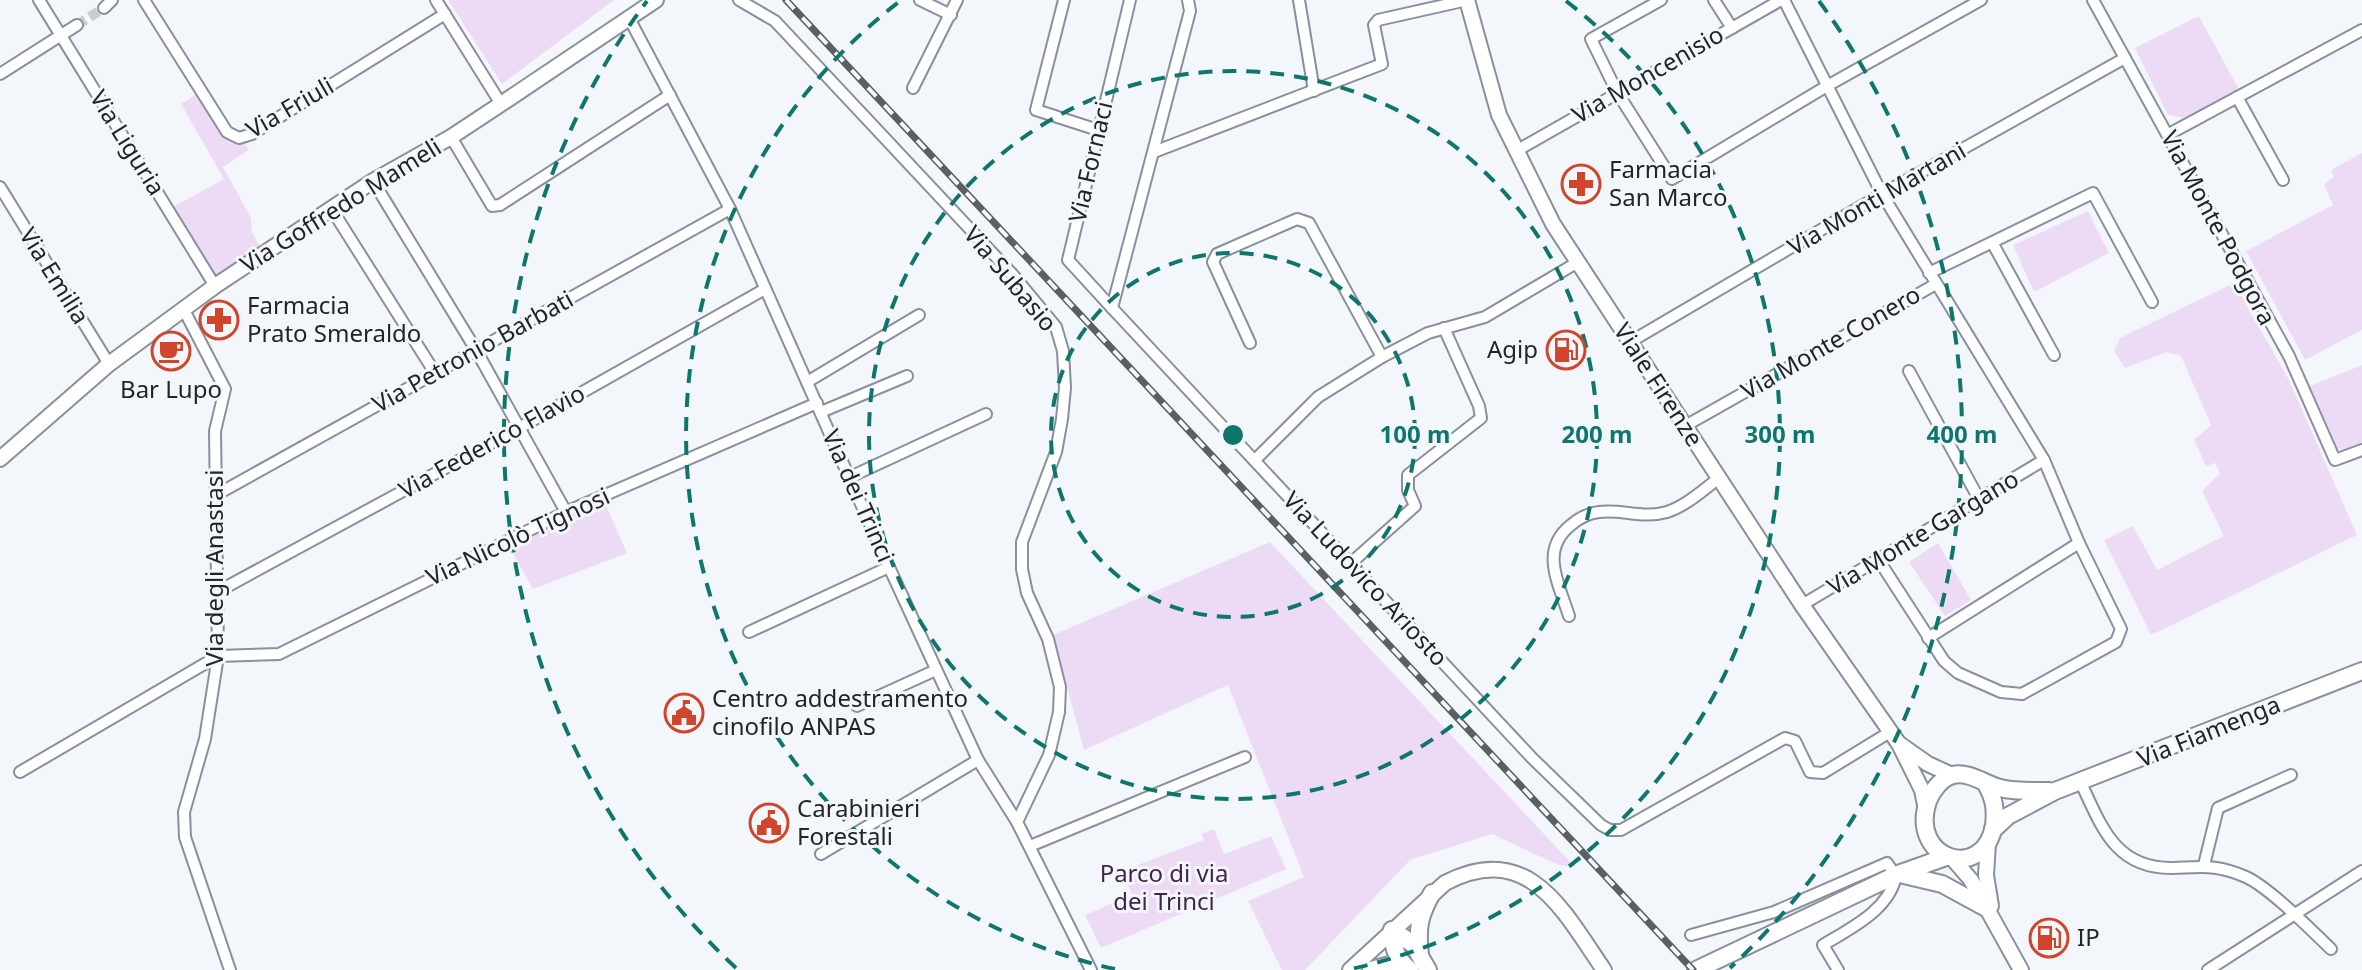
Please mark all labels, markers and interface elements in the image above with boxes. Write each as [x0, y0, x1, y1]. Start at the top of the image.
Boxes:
street label: Via Moncenisio [1566, 17, 1729, 130]
street label: Via Friuli [239, 68, 339, 145]
street label: Via Liguria [83, 83, 174, 201]
street label: Via Fornaci [1060, 98, 1119, 225]
street label: Via Monte Podgora [2154, 124, 2285, 330]
street label: Via Goffredo Mameli [234, 130, 447, 280]
street label: Via Monti Martani [1781, 133, 1971, 262]
place label: Farmacia San Marco [1609, 152, 1727, 213]
pharmacy icon: Farmacia San Marco [1560, 163, 1602, 205]
street label: Via Subasio [957, 218, 1065, 338]
street label: Via Emilia [13, 221, 98, 330]
street label: Via Monte Conero [1735, 277, 1926, 406]
street label: Via Petronio Barbati [366, 282, 579, 420]
place label: Farmacia Prato Smeraldo [247, 288, 421, 349]
pharmacy icon: Farmacia Prato Smeraldo [198, 299, 240, 341]
street label: Viale Firenze [1607, 316, 1712, 452]
fuel station icon: Agip [1545, 329, 1587, 371]
cafe icon: Bar Lupo [150, 330, 192, 372]
place label: Agip [1487, 332, 1538, 365]
place label: Bar Lupo [120, 372, 222, 405]
street label: Via Federico Flavio [392, 376, 590, 506]
text: 100 m [1380, 417, 1450, 450]
text: 200 m [1562, 417, 1632, 450]
text: 300 m [1745, 417, 1815, 450]
text: 400 m [1927, 417, 1997, 450]
centre of rings [1219, 421, 1247, 449]
street label: Via dei Trinci [815, 424, 903, 567]
street label: Via Monte Gargano [1820, 461, 2024, 602]
street label: Via degli Anastasi [197, 470, 230, 666]
street label: Via Nicolò Tignosi [420, 479, 615, 593]
street label: Via Ludovico Ariosto [1276, 483, 1456, 673]
place label: Centro addestramento cinofilo ANPAS [712, 681, 968, 742]
street label: Via Fiamenga [2132, 687, 2285, 774]
public building icon: Centro addestramento cinofilo ANPAS [663, 692, 705, 734]
place label: Carabinieri Forestali [797, 791, 920, 852]
public building icon: Carabinieri Forestali [748, 802, 790, 844]
park label: Parco di via dei Trinci [1100, 856, 1228, 917]
fuel station icon: IP [2028, 917, 2070, 959]
place label: IP [2077, 920, 2100, 953]

